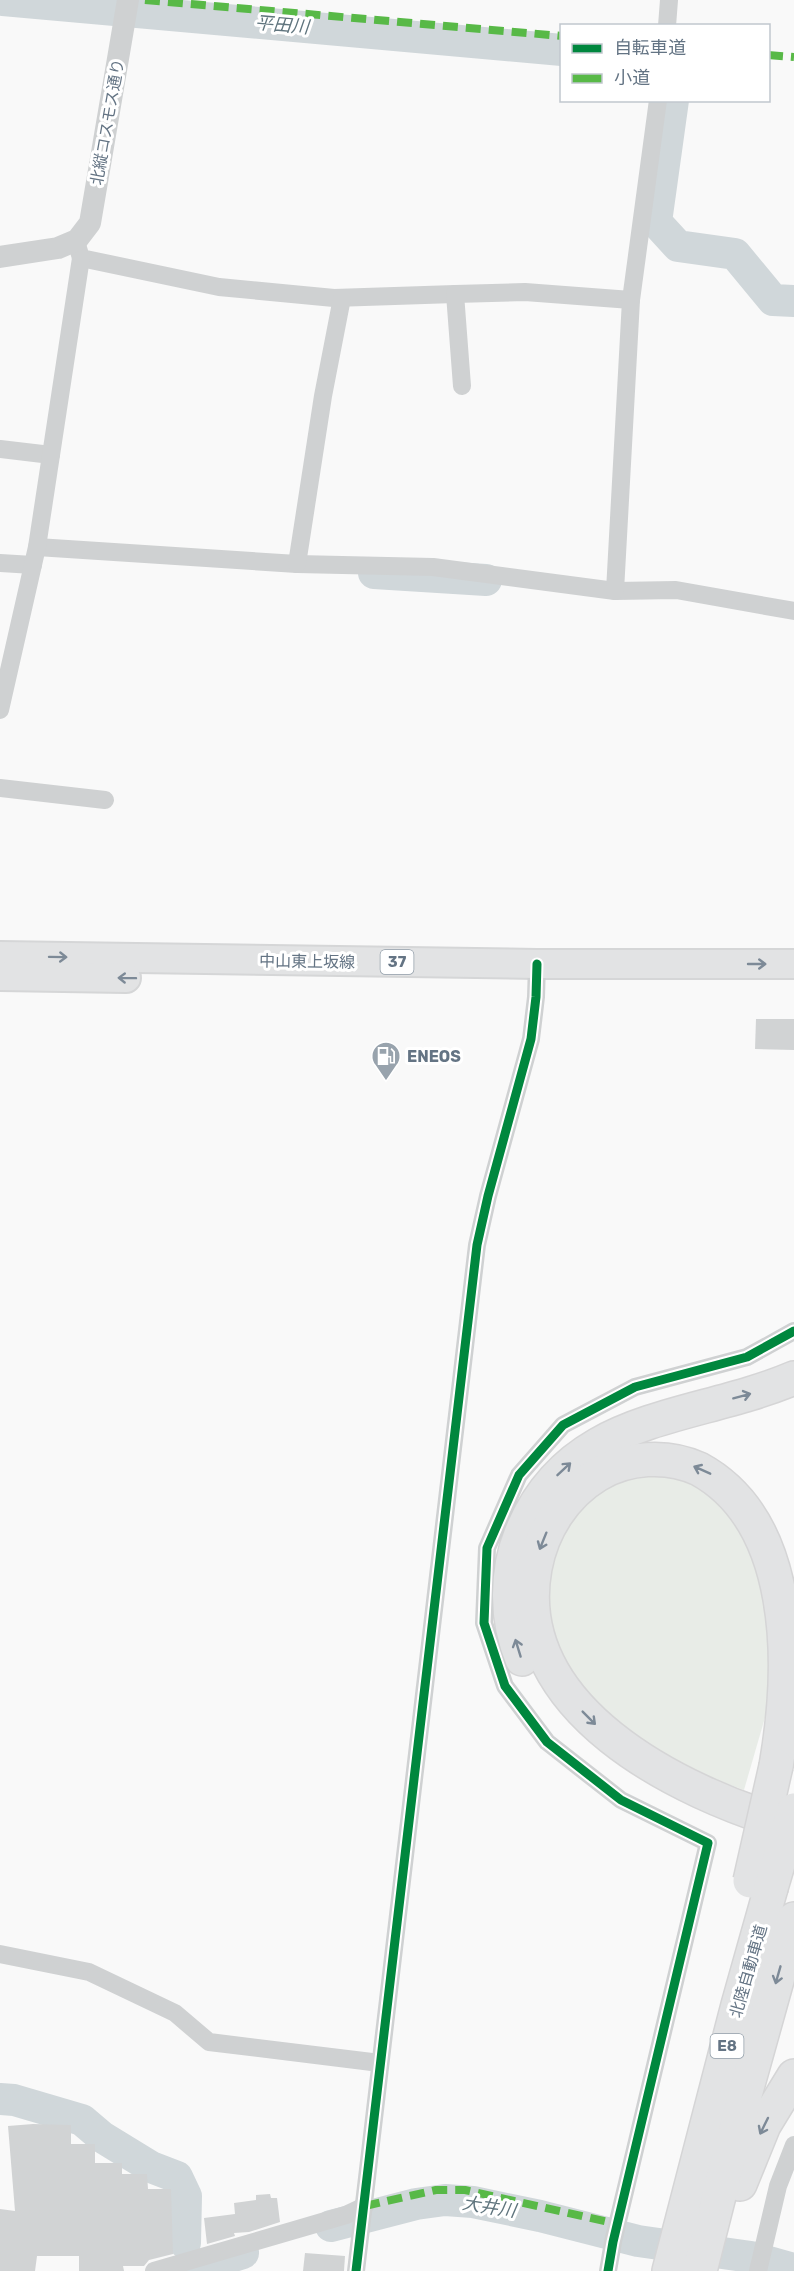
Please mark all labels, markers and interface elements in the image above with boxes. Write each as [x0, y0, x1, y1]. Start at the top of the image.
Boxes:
water label: 平田川 [254, 12, 312, 38]
legend [560, 24, 770, 102]
text: 自転車道 [614, 37, 686, 59]
street label: 北縦コスモス通り [87, 57, 128, 187]
text: 小道 [614, 67, 650, 89]
road number: 37 [380, 950, 414, 974]
one-way arrow [48, 951, 68, 963]
street label: 中山東上坂線 [259, 951, 355, 972]
one-way arrow [747, 958, 767, 970]
one-way arrow [117, 972, 137, 984]
fuel station icon: ENEOS [370, 1040, 402, 1082]
place label: ENEOS [407, 1047, 461, 1066]
one-way arrow [732, 1390, 751, 1402]
one-way arrow [556, 1462, 571, 1476]
one-way arrow [693, 1464, 711, 1475]
one-way arrow [537, 1531, 548, 1549]
one-way arrow [512, 1639, 523, 1658]
one-way arrow [582, 1710, 596, 1725]
street label: 北陸自動車道 [726, 1922, 771, 2020]
one-way arrow [772, 1965, 783, 1984]
road number: E8 [710, 2034, 744, 2058]
one-way arrow [758, 2117, 770, 2135]
water label: 大井川 [461, 2192, 519, 2222]

